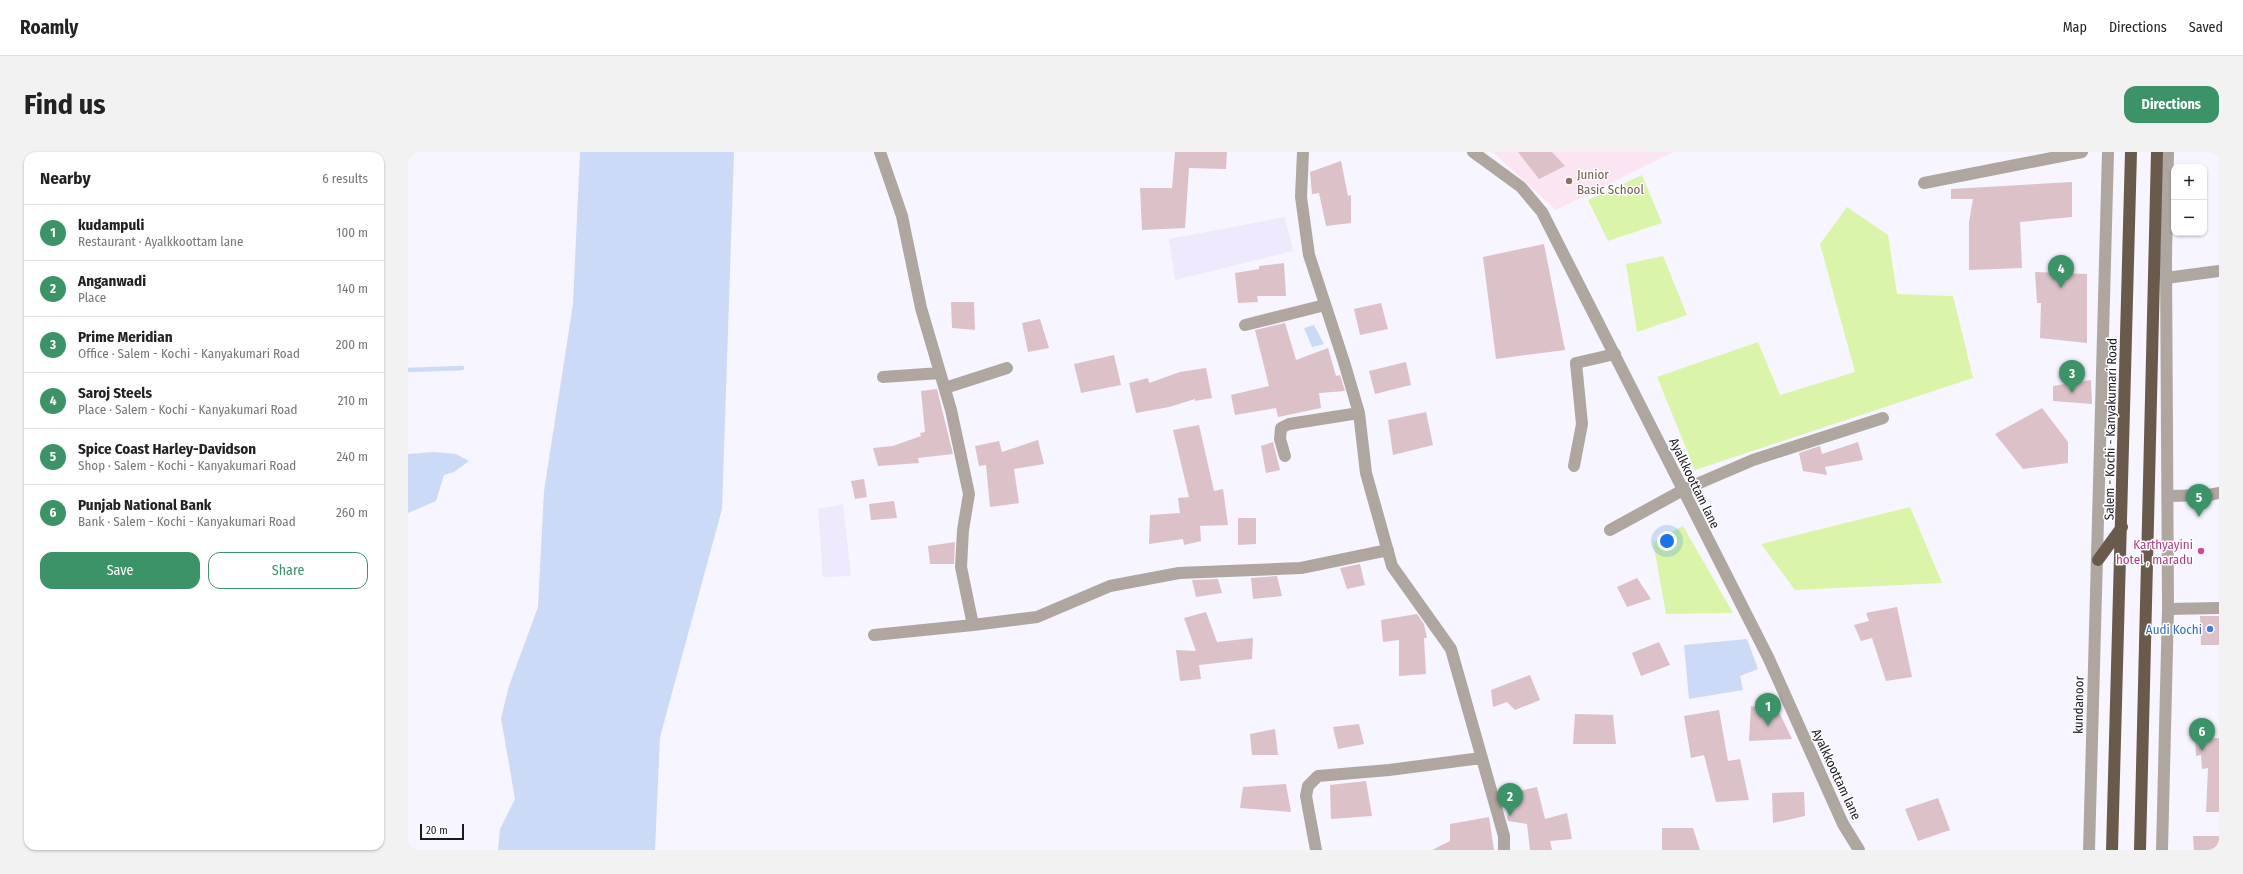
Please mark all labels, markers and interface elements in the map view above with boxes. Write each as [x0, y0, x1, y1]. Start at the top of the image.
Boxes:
text: Roamly [20, 16, 78, 39]
text: Map [2063, 19, 2087, 36]
text: Directions [2109, 19, 2167, 36]
text: Saved [2189, 19, 2223, 36]
button: Directions [2124, 86, 2219, 123]
text: Find us [24, 88, 106, 121]
map controls [2171, 164, 2207, 236]
button: + [2171, 164, 2207, 200]
place label: Junior Basic School [1577, 167, 1644, 197]
text: Nearby [40, 168, 91, 189]
text: 6 results [322, 171, 368, 186]
marker: Junior Basic School [1564, 176, 1574, 186]
button: − [2171, 200, 2207, 236]
text: kudampuli [78, 216, 144, 234]
text: 1 [50, 225, 56, 240]
text: 100 m [336, 225, 368, 240]
text: Restaurant · Ayalkkoottam lane [78, 234, 243, 249]
pin: 4 [2048, 255, 2074, 288]
text: Anganwadi [78, 272, 146, 290]
text: 2 [50, 281, 56, 296]
text: 140 m [337, 281, 368, 296]
text: Place [78, 290, 106, 305]
text: Prime Meridian [78, 328, 173, 346]
text: 3 [50, 337, 56, 352]
text: 200 m [336, 337, 368, 352]
street label: Salem - Kochi - Kanyakumari Road [2101, 338, 2120, 520]
text: Office · Salem - Kochi - Kanyakumari Road [78, 346, 300, 361]
pin: 3 [2059, 360, 2085, 393]
text: Saroj Steels [78, 384, 152, 402]
text: 4 [50, 393, 56, 408]
text: 210 m [338, 393, 368, 408]
text: Place · Salem - Kochi - Kanyakumari Road [78, 402, 297, 417]
street label: Ayalkkoottam lane [1666, 436, 1723, 531]
text: Spice Coast Harley-Davidson [78, 440, 256, 458]
text: 5 [50, 449, 56, 464]
text: 240 m [336, 449, 368, 464]
text: Shop · Salem - Kochi - Kanyakumari Road [78, 458, 296, 473]
pin: 5 [2186, 484, 2212, 517]
text: Punjab National Bank [78, 496, 211, 514]
text: 6 [50, 505, 56, 520]
text: 260 m [336, 505, 368, 520]
text: Bank · Salem - Kochi - Kanyakumari Road [78, 514, 296, 529]
your location [1657, 531, 1677, 551]
place label: Karthyayini hotel , maradu [2116, 537, 2193, 567]
marker: Karthyayini hotel , maradu [2196, 546, 2206, 556]
button: Save [40, 552, 200, 589]
button: Share [208, 552, 368, 589]
place label: Audi Kochi [2146, 622, 2202, 637]
marker: Audi Kochi [2205, 624, 2215, 634]
street label: kundanoor [2070, 675, 2087, 734]
pin: 1 [1755, 693, 1781, 726]
pin: 6 [2189, 718, 2215, 751]
street label: Ayalkkoottam lane [1809, 726, 1864, 822]
pin: 2 [1497, 783, 1523, 816]
scale bar [420, 822, 464, 841]
text: 20 m [426, 824, 448, 837]

